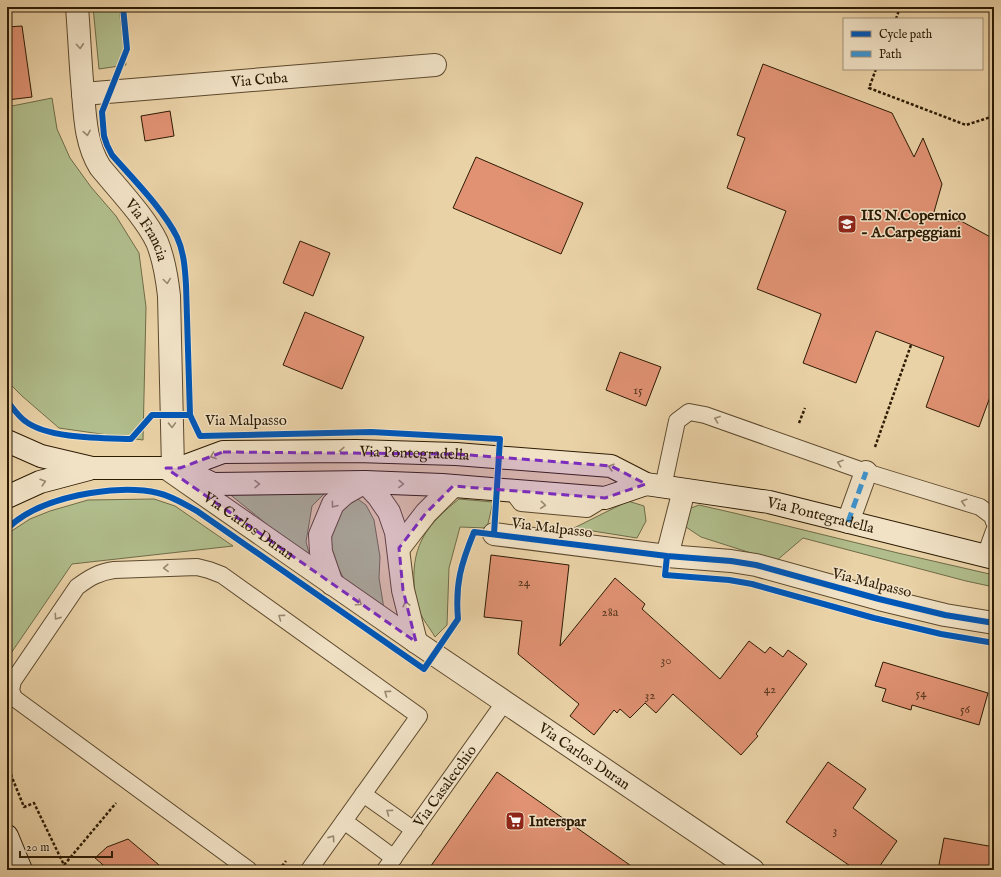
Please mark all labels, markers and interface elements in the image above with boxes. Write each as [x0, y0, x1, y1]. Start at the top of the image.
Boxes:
legend [843, 18, 983, 70]
text: Cycle path [879, 27, 933, 43]
one-way arrow [75, 43, 84, 49]
text: Path [879, 47, 902, 62]
street label: Via Cuba [229, 68, 289, 91]
one-way arrow [82, 130, 91, 136]
street label: Via Francia [121, 194, 172, 264]
place label: IIS N.Copernico - A.Carpeggiani [861, 206, 966, 242]
school or university icon: IIS N.Copernico - A.Carpeggiani [836, 213, 858, 235]
one-way arrow [162, 278, 171, 284]
house number: 15 [633, 382, 643, 399]
street label: Via Malpasso [204, 411, 287, 430]
one-way arrow [714, 415, 721, 424]
one-way arrow [168, 422, 176, 428]
street label: Via Pontegradella [358, 442, 471, 465]
one-way arrow [339, 447, 345, 455]
one-way arrow [209, 451, 216, 459]
one-way arrow [836, 459, 843, 467]
one-way arrow [608, 463, 615, 472]
one-way arrow [39, 478, 46, 487]
one-way arrow [398, 479, 404, 488]
one-way arrow [254, 480, 260, 488]
street label: Via Carlos Duran [199, 487, 298, 564]
street label: Via Pontegradella [764, 492, 877, 537]
one-way arrow [960, 498, 967, 507]
one-way arrow [540, 500, 546, 509]
one-way arrow [332, 501, 339, 508]
street label: Via Malpasso [509, 513, 594, 542]
one-way arrow [163, 564, 169, 572]
street label: Via Malpasso [829, 564, 914, 602]
house number: 24 [518, 574, 531, 591]
one-way arrow [355, 598, 362, 606]
one-way arrow [403, 601, 411, 608]
house number: 28a [602, 604, 619, 621]
one-way arrow [55, 612, 62, 619]
one-way arrow [279, 615, 286, 622]
house number: 30 [660, 652, 672, 669]
house number: 42 [764, 681, 776, 698]
house number: 54 [915, 685, 927, 702]
house number: 32 [645, 687, 655, 704]
one-way arrow [384, 691, 391, 698]
house number: 56 [960, 701, 971, 718]
street label: Via Carlos Duran [534, 718, 634, 794]
street label: Via Casalecchio [408, 741, 480, 832]
one-way arrow [386, 810, 393, 817]
supermarket icon: Interspar [504, 810, 526, 832]
place label: Interspar [529, 812, 587, 831]
house number: 3 [833, 822, 838, 839]
scale bar [20, 833, 112, 859]
one-way arrow [327, 835, 335, 842]
text: 20 m [26, 840, 49, 855]

